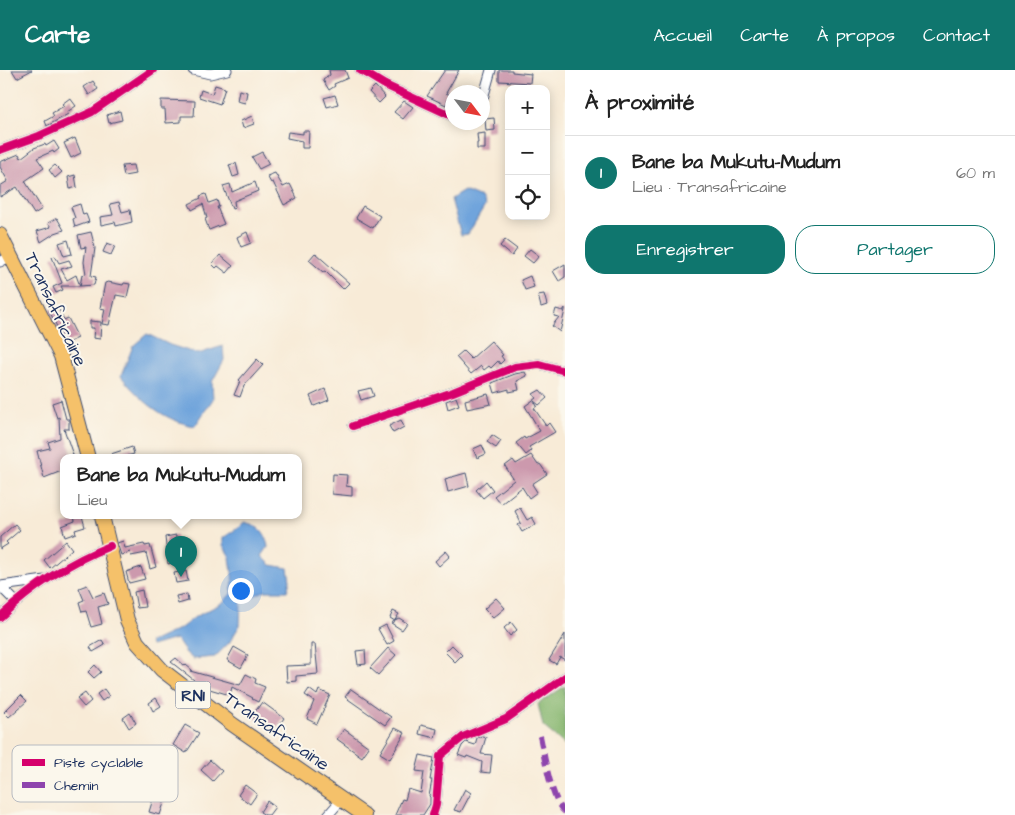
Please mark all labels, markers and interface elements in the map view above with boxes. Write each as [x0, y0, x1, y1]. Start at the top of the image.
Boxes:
text: Carte [25, 18, 90, 52]
text: Accueil [653, 23, 712, 48]
text: Carte [740, 23, 789, 48]
text: À propos [817, 23, 895, 48]
text: Contact [923, 23, 990, 48]
north arrow [445, 85, 490, 130]
map controls [505, 85, 550, 220]
button: + [505, 85, 550, 130]
text: À proximité [585, 88, 694, 117]
button: − [505, 130, 550, 175]
text: Bane ba Mukutu-Mudum [632, 149, 840, 176]
text: 1 [600, 162, 602, 184]
text: 60 m [956, 162, 995, 184]
button: locate [505, 175, 550, 220]
text: Lieu · Transafricaine [632, 176, 787, 198]
button: Enregistrer [585, 225, 785, 274]
button: Partager [795, 225, 995, 274]
street label: Transafricaine [18, 248, 93, 370]
popup [60, 454, 302, 519]
text: Bane ba Mukutu-Mudum [77, 462, 285, 489]
text: Lieu [77, 489, 107, 511]
pin: 1 [165, 536, 197, 577]
your location [228, 578, 254, 604]
road number: RN1 [176, 682, 210, 708]
street label: Transafricaine [219, 686, 334, 777]
legend [12, 745, 178, 802]
text: Piste cyclable [54, 753, 144, 773]
text: Chemin [54, 776, 98, 796]

